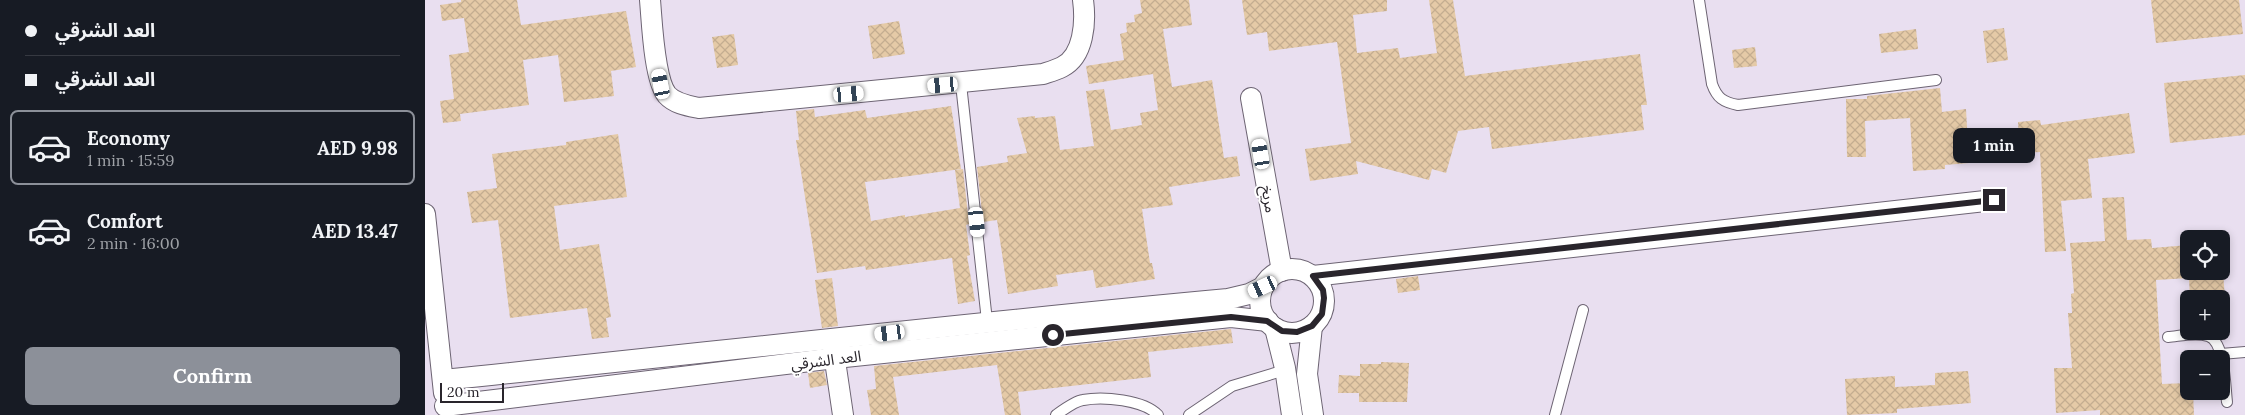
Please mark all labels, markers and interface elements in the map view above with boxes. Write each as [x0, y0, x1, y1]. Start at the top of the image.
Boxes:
text: العد الشرقي [55, 18, 155, 42]
text: العد الشرقي [55, 67, 155, 91]
car [650, 68, 671, 100]
car [927, 76, 958, 94]
car [833, 85, 864, 103]
icon: car [27, 125, 72, 170]
text: Economy [87, 126, 170, 150]
callout: 1 min [1953, 128, 2035, 162]
text: 1 min [1974, 135, 2014, 155]
text: AED 9.98 [317, 136, 398, 160]
car [1251, 138, 1270, 170]
text: 1 min · 15:59 [87, 150, 174, 170]
street label: مريخ [1254, 184, 1281, 215]
route end [1983, 189, 2005, 211]
car [967, 206, 986, 238]
icon: car [27, 208, 72, 253]
text: Comfort [87, 209, 163, 233]
text: AED 13.47 [312, 219, 398, 243]
map controls [2180, 230, 2230, 400]
button: locate [2180, 230, 2230, 280]
text: 2 min · 16:00 [87, 233, 180, 253]
car [1246, 274, 1279, 300]
button: + [2180, 290, 2230, 340]
car [874, 324, 905, 342]
route start [1042, 324, 1064, 346]
street label: العد الشرقي [790, 346, 863, 376]
button: Confirm [25, 347, 400, 405]
button: − [2180, 350, 2230, 400]
scale bar [440, 380, 504, 403]
text: 20 m [447, 383, 479, 401]

